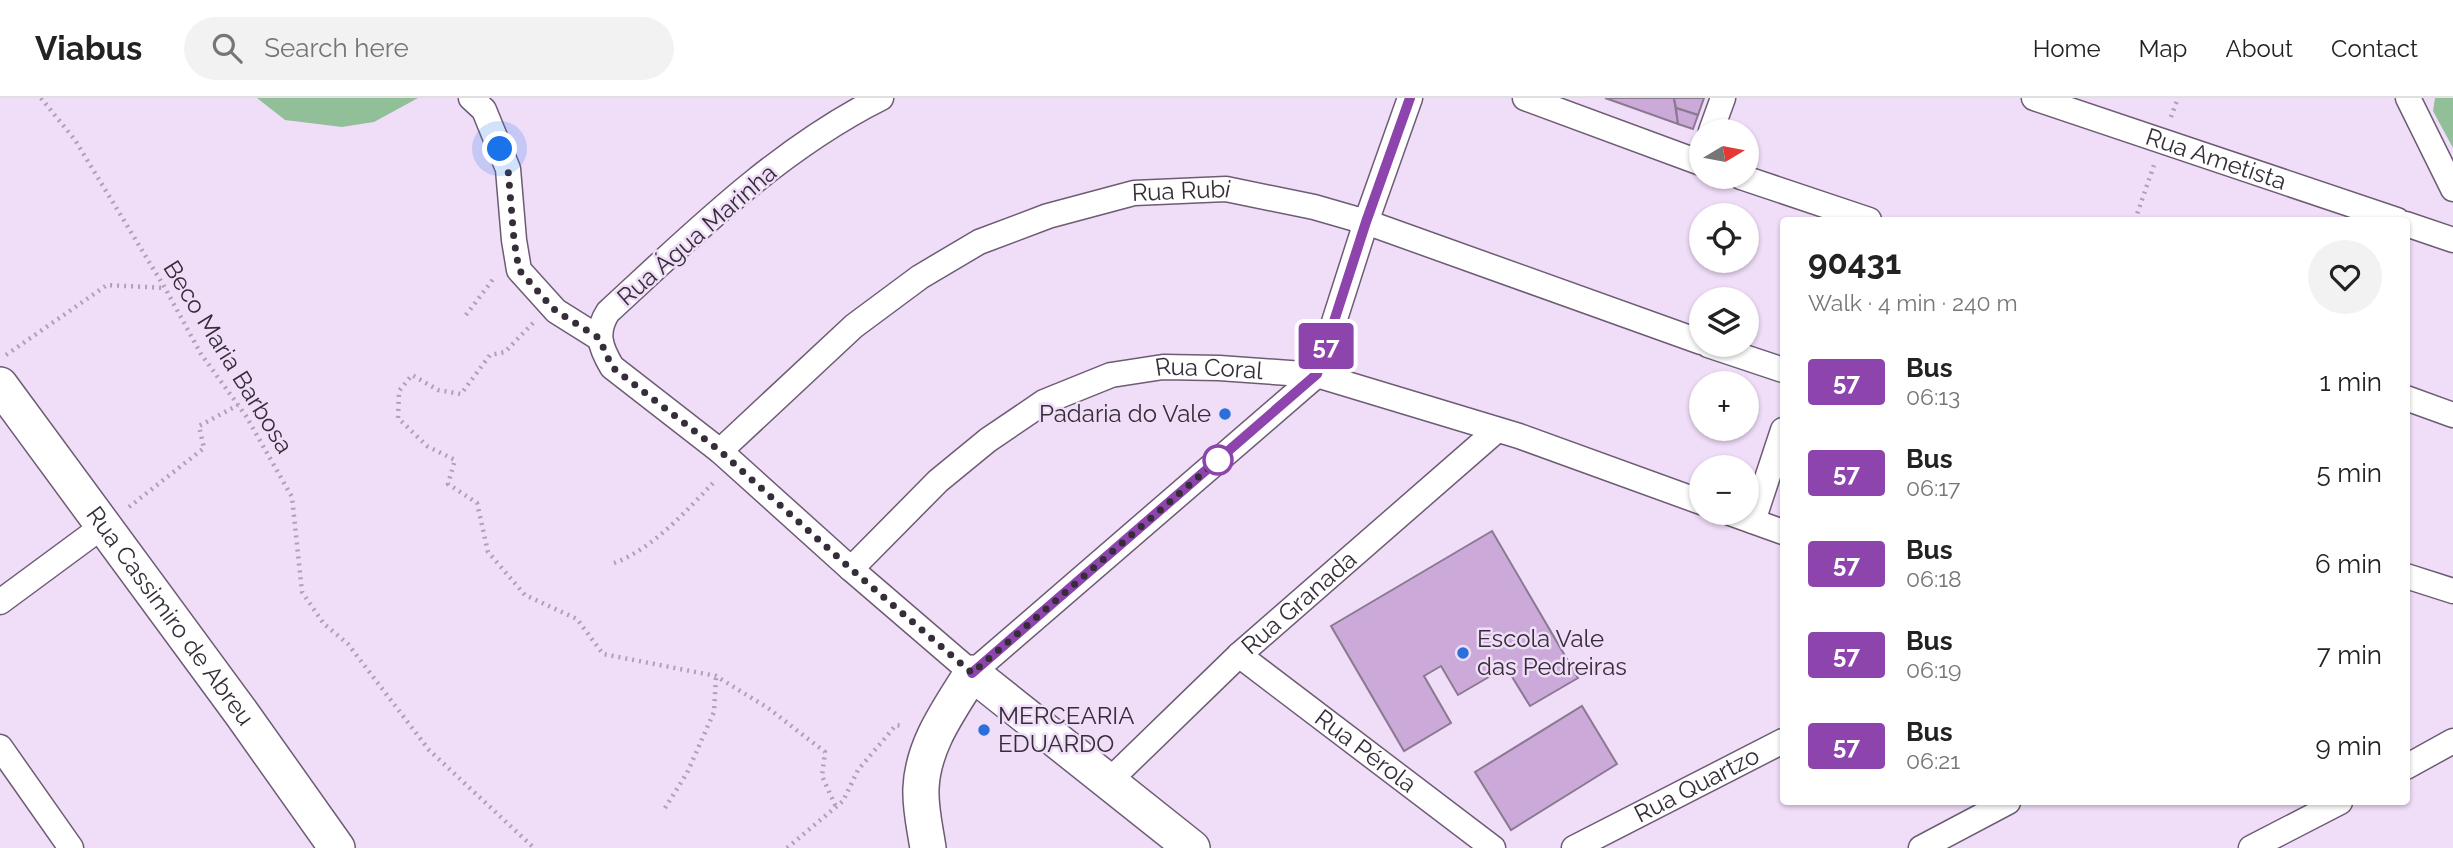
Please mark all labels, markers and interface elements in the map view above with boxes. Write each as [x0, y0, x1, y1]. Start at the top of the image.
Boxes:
search box [184, 17, 674, 80]
text: Viabus [35, 29, 142, 68]
icon: search [208, 29, 246, 67]
text: Search here [264, 33, 409, 63]
text: Home [2033, 34, 2101, 63]
text: Map [2139, 34, 2187, 63]
text: About [2225, 34, 2293, 63]
text: Contact [2331, 34, 2418, 63]
north arrow [1689, 119, 1759, 189]
map controls [1689, 119, 1759, 525]
street label: Rua Ametista [2142, 122, 2290, 196]
your location [482, 131, 517, 166]
street label: Rua Água Marinha [611, 158, 782, 312]
street label: Rua Rubi [1131, 174, 1233, 207]
button: locate [1689, 203, 1759, 273]
button: heart [2308, 240, 2382, 314]
text: 90431 [1808, 243, 1901, 282]
street label: Beco Maria Barbosa [157, 255, 299, 458]
button: layers [1689, 287, 1759, 357]
text: Walk · 4 min · 240 m [1808, 289, 2018, 316]
line badge: 57 [1294, 323, 1358, 369]
text: 57 [1313, 331, 1339, 360]
street label: Rua Coral [1153, 351, 1264, 385]
text: Bus [1906, 353, 1953, 383]
text: 57 [1833, 367, 1860, 396]
text: 1 min [2320, 367, 2382, 397]
button: + [1689, 371, 1759, 441]
text: 06:13 [1906, 383, 1960, 410]
place label: Padaria do Vale [1039, 399, 1211, 428]
marker: Padaria do Vale [1217, 406, 1233, 422]
text: Bus [1906, 444, 1953, 474]
unlabelled marker [1203, 445, 1233, 475]
button: − [1689, 455, 1759, 525]
text: 57 [1833, 458, 1860, 487]
text: 5 min [2316, 458, 2382, 488]
text: 06:17 [1906, 474, 1960, 501]
street label: Rua Cassimiro de Abreu [80, 501, 261, 731]
text: Bus [1906, 535, 1953, 565]
street label: Rua Granada [1235, 544, 1362, 660]
text: 57 [1833, 549, 1860, 578]
text: 6 min [2315, 549, 2382, 579]
text: 06:18 [1906, 565, 1962, 592]
place label: Escola Vale das Pedreiras [1477, 624, 1627, 681]
text: Bus [1906, 626, 1953, 656]
text: 57 [1833, 640, 1860, 669]
text: 7 min [2317, 640, 2382, 670]
marker: Escola Vale das Pedreiras [1455, 645, 1471, 661]
text: 06:19 [1906, 656, 1962, 683]
place label: MERCEARIA EDUARDO [998, 701, 1135, 758]
street label: Rua Pérola [1309, 703, 1422, 799]
text: Bus [1906, 717, 1953, 747]
marker: MERCEARIA EDUARDO [976, 722, 992, 738]
text: 57 [1833, 731, 1860, 760]
text: 9 min [2315, 731, 2382, 761]
street label: Rua Quartzo [1629, 741, 1764, 829]
text: 06:21 [1906, 747, 1960, 774]

